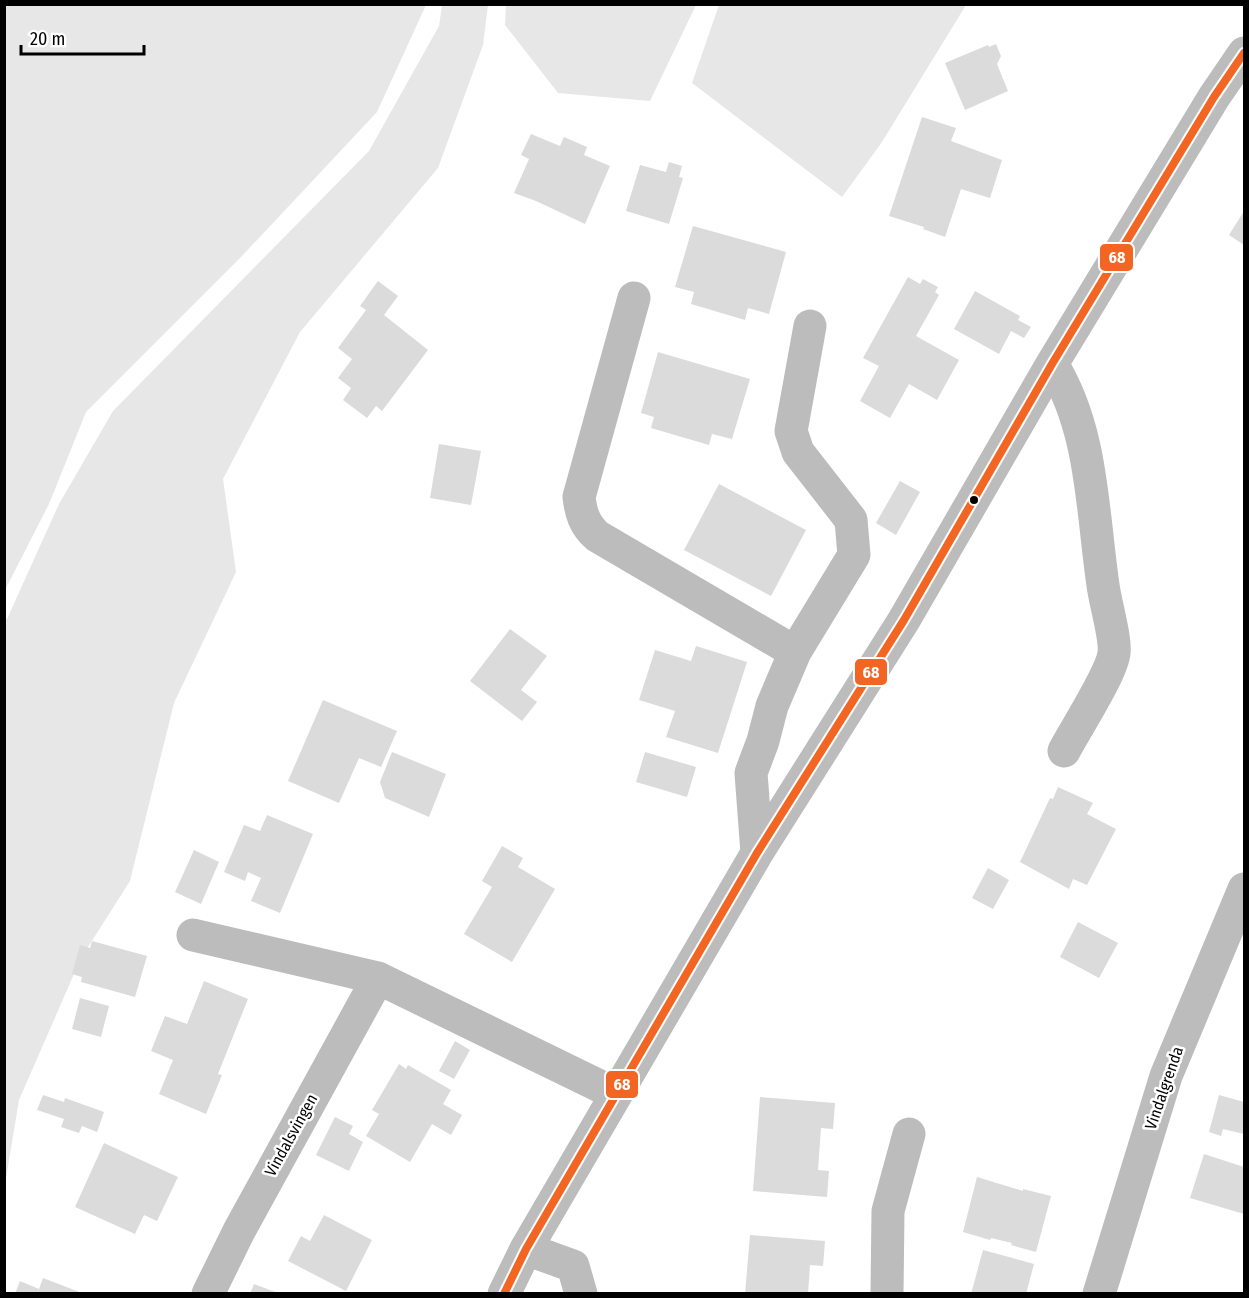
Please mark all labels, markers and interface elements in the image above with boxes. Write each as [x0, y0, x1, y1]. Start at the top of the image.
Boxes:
scale bar [21, 18, 144, 56]
text: 20 m [30, 28, 65, 50]
line badge: 68 [1099, 243, 1134, 272]
text: 68 [1109, 248, 1126, 267]
unlabelled marker [968, 494, 980, 506]
line badge: 68 [854, 658, 888, 686]
text: 68 [863, 663, 880, 682]
street label: Vindalgrenda [1141, 1044, 1187, 1132]
line badge: 68 [605, 1070, 639, 1099]
text: 68 [614, 1075, 631, 1094]
street label: Vindalsvingen [261, 1091, 321, 1179]

